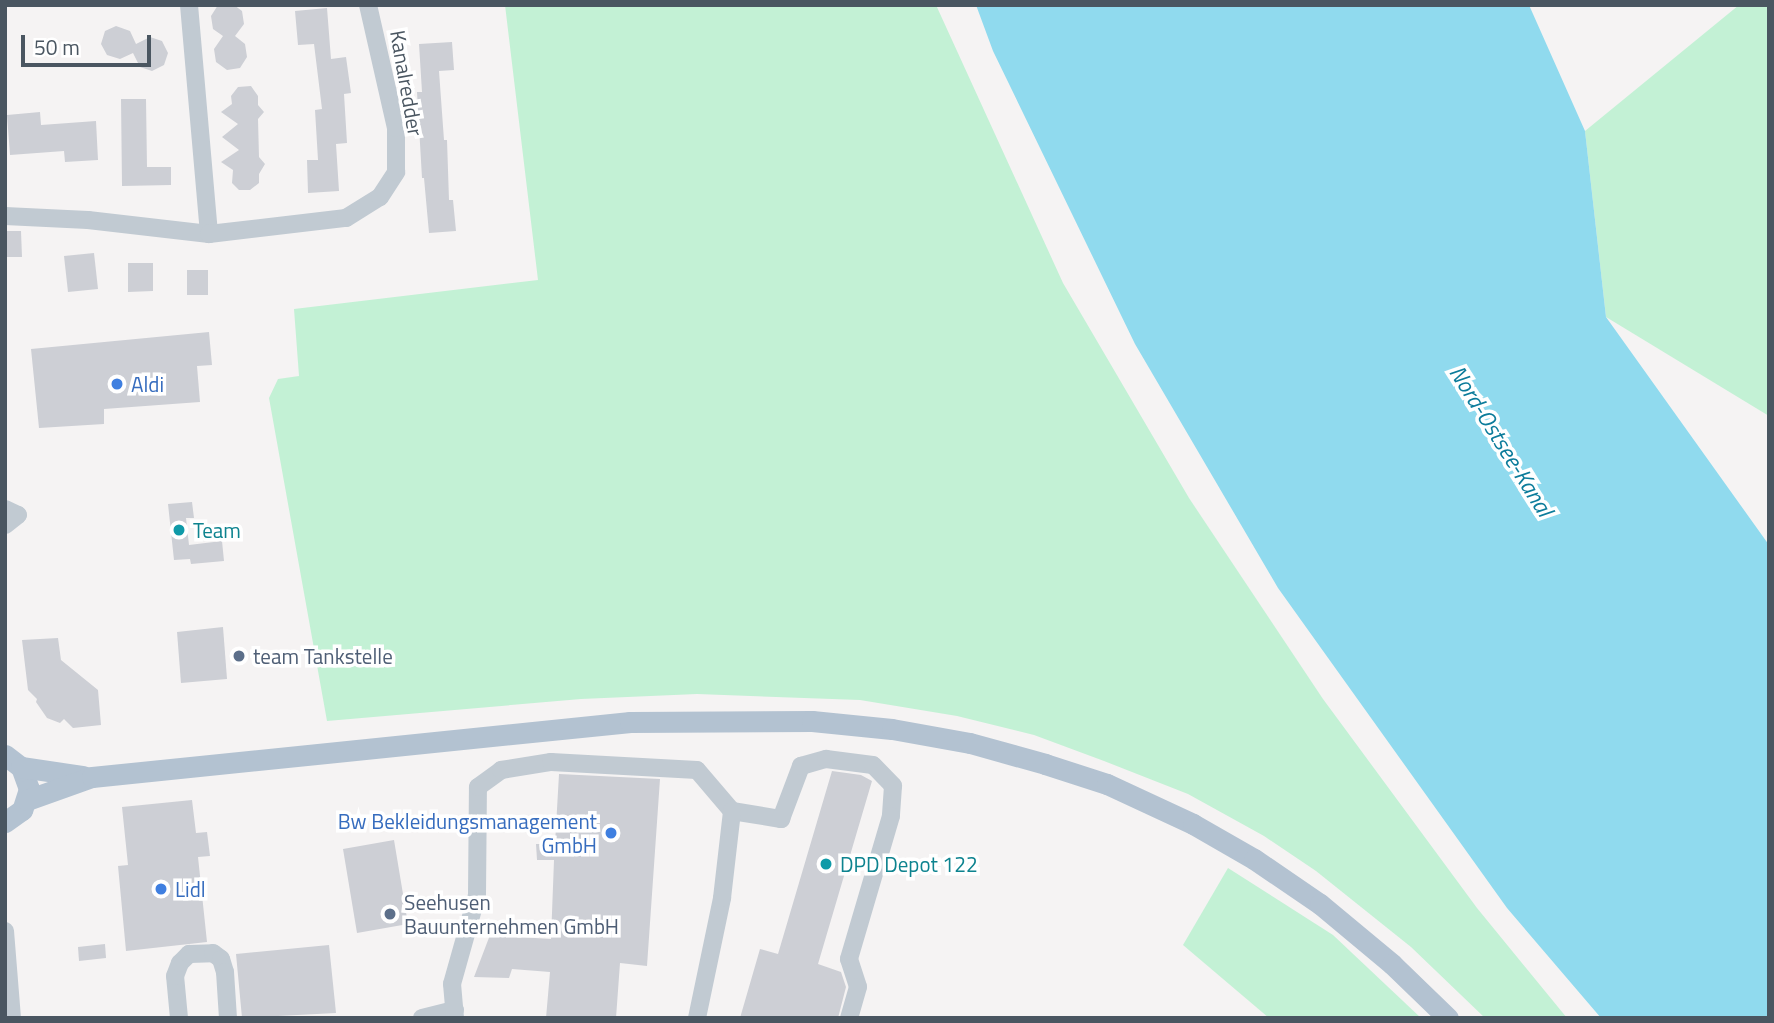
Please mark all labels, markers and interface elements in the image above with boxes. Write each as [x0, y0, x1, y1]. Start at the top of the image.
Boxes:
scale bar [24, 21, 154, 65]
street label: Kanalredder [385, 28, 429, 138]
text: 50 m [34, 31, 80, 63]
water label: Nord-Ostsee-Kanal [1443, 360, 1559, 522]
place label: Aldi [131, 371, 164, 397]
marker: Aldi [109, 376, 125, 392]
place label: Team [193, 517, 241, 543]
marker: Team [171, 522, 187, 538]
place label: team Tankstelle [253, 643, 393, 669]
marker: team Tankstelle [231, 648, 247, 664]
place label: Bw Bekleidungsmanagement GmbH [338, 808, 597, 858]
marker: Bw Bekleidungsmanagement GmbH [603, 825, 619, 841]
place label: DPD Depot 122 [840, 851, 978, 877]
marker: DPD Depot 122 [818, 856, 834, 872]
place label: Lidl [175, 876, 206, 902]
marker: Lidl [153, 881, 169, 897]
place label: Seehusen Bauunternehmen GmbH [404, 889, 619, 939]
marker: Seehusen Bauunternehmen GmbH [382, 906, 398, 922]

